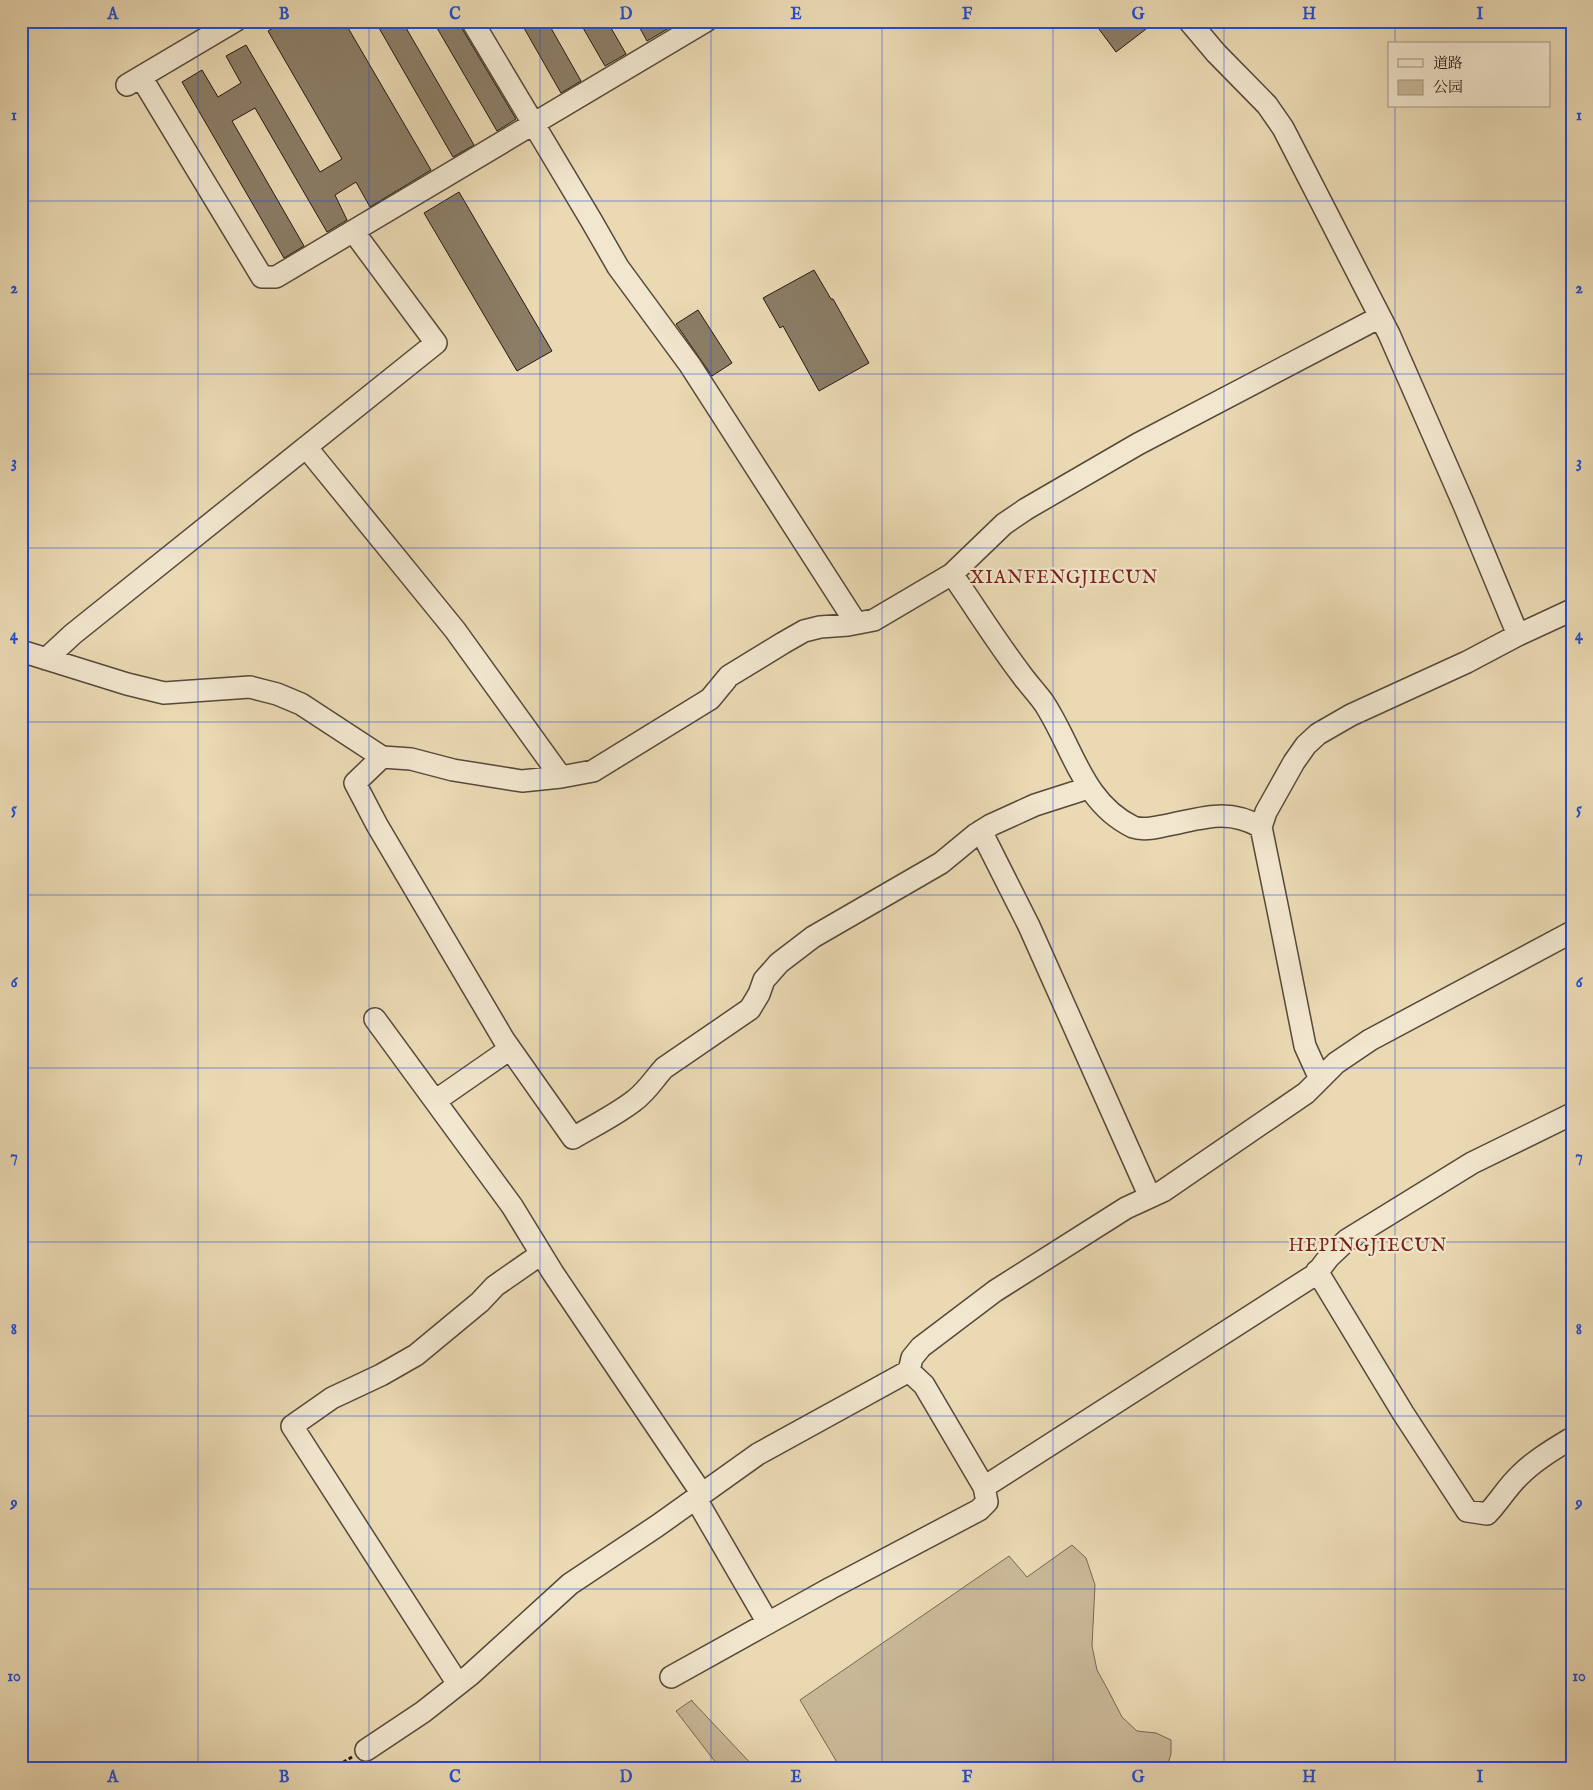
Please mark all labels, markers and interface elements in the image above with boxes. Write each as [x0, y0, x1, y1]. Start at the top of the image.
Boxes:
text: A [107, 5, 120, 25]
text: B [279, 5, 290, 25]
text: C [449, 5, 461, 25]
text: D [620, 5, 633, 25]
text: E [790, 5, 802, 25]
text: F [962, 5, 973, 25]
text: G [1132, 5, 1145, 25]
text: H [1302, 5, 1316, 25]
text: I [1477, 5, 1484, 25]
legend [1388, 42, 1550, 108]
text: 道路 [1433, 54, 1463, 73]
text: 公园 [1433, 78, 1463, 97]
text: 1 [11, 106, 17, 126]
text: 1 [1576, 106, 1582, 126]
text: 2 [10, 279, 18, 299]
text: 2 [1575, 279, 1583, 299]
text: 3 [11, 453, 17, 473]
text: 3 [1576, 453, 1582, 473]
district label: XIANFENGJIECUN [970, 567, 1158, 590]
text: 4 [10, 626, 19, 646]
text: 4 [1575, 626, 1584, 646]
text: 5 [11, 800, 17, 820]
text: 5 [1576, 800, 1582, 820]
text: 6 [11, 973, 19, 993]
text: 6 [1576, 973, 1584, 993]
text: 7 [10, 1147, 18, 1167]
text: 7 [1575, 1147, 1583, 1167]
district label: HEPINGJIECUN [1289, 1235, 1447, 1258]
text: 8 [11, 1320, 17, 1340]
text: 8 [1576, 1320, 1582, 1340]
text: 9 [10, 1494, 18, 1514]
text: 9 [1575, 1494, 1583, 1514]
text: 10 [7, 1667, 21, 1687]
text: 10 [1572, 1667, 1586, 1687]
text: A [107, 1768, 120, 1788]
text: B [279, 1768, 290, 1788]
text: C [449, 1768, 461, 1788]
text: D [620, 1768, 633, 1788]
text: E [790, 1768, 802, 1788]
text: F [962, 1768, 973, 1788]
text: G [1132, 1768, 1145, 1788]
text: H [1302, 1768, 1316, 1788]
text: I [1477, 1768, 1484, 1788]

